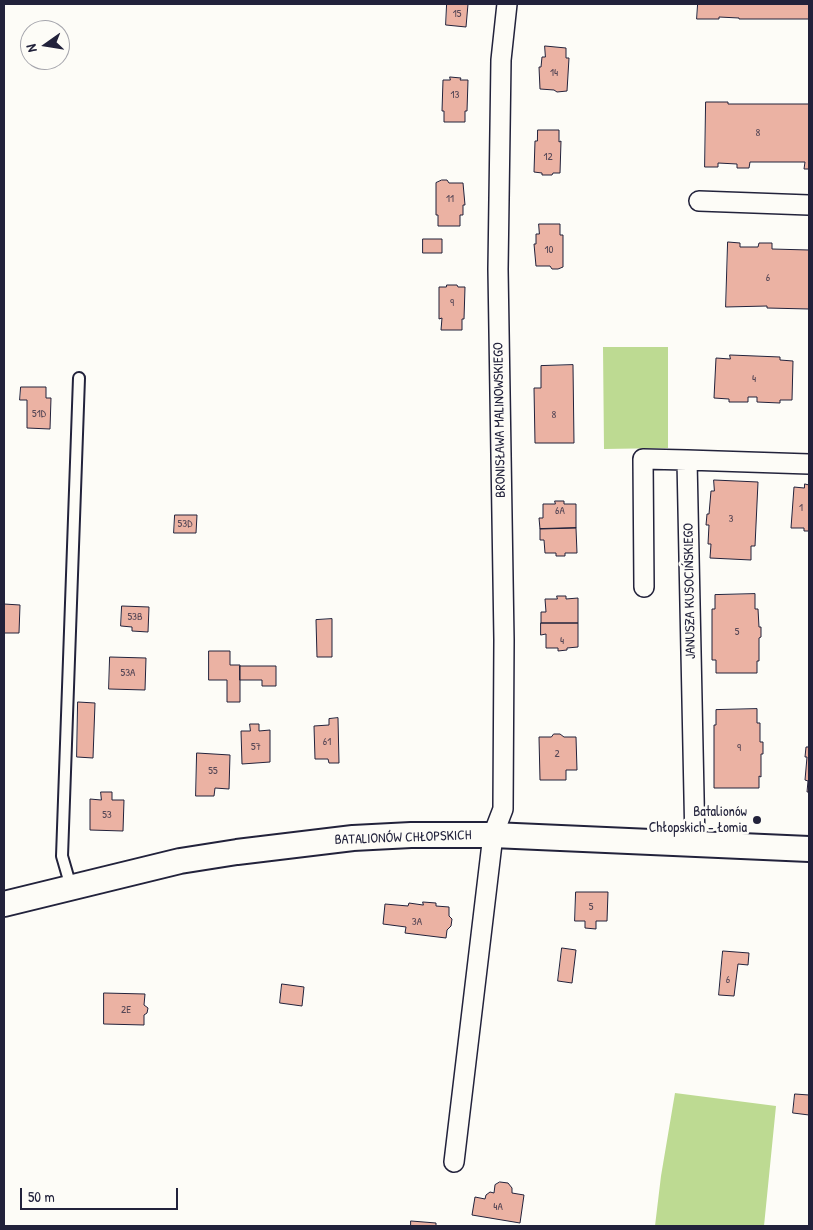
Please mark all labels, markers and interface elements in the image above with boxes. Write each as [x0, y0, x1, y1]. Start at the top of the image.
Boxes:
house number: 15 [453, 7, 461, 21]
north arrow [20, 20, 70, 70]
text: N [21, 43, 41, 54]
house number: 14 [550, 66, 558, 80]
house number: 13 [451, 88, 459, 102]
house number: 8 [756, 126, 760, 140]
house number: 12 [543, 150, 553, 164]
house number: 11 [446, 192, 454, 206]
house number: 10 [545, 243, 553, 257]
house number: 6 [766, 271, 770, 285]
house number: 9 [450, 296, 454, 310]
street label: BRONISŁAWA MALINOWSKIEGO [490, 342, 510, 498]
house number: 4 [752, 372, 756, 386]
house number: 51D [32, 407, 46, 421]
house number: 8 [552, 408, 556, 422]
house number: 1 [799, 501, 803, 515]
house number: 6A [555, 504, 565, 518]
house number: 3 [729, 512, 733, 526]
house number: 53D [178, 517, 192, 531]
street label: JANUSZA KUSOCIŃSKIEGO [680, 523, 700, 659]
house number: 53B [127, 610, 143, 624]
house number: 5 [735, 625, 739, 639]
house number: 4 [560, 634, 564, 648]
house number: 53A [121, 666, 135, 680]
house number: 61 [323, 735, 331, 749]
house number: 57 [251, 740, 261, 754]
house number: 9 [737, 741, 741, 755]
house number: 2 [554, 747, 560, 761]
house number: 55 [208, 764, 218, 778]
place label: Batalionów Chłopskich - Łomia [649, 804, 747, 836]
house number: 53 [102, 808, 112, 822]
marker: Batalionów Chłopskich - Łomia [751, 814, 763, 826]
street label: BATALIONÓW CHŁOPSKICH [334, 827, 472, 849]
house number: 5 [589, 900, 593, 914]
house number: 3A [412, 915, 422, 929]
house number: 6 [726, 973, 730, 987]
house number: 2E [121, 1003, 131, 1017]
scale bar [22, 1178, 180, 1210]
text: 50 m [28, 1186, 55, 1207]
house number: 4A [493, 1200, 503, 1214]

